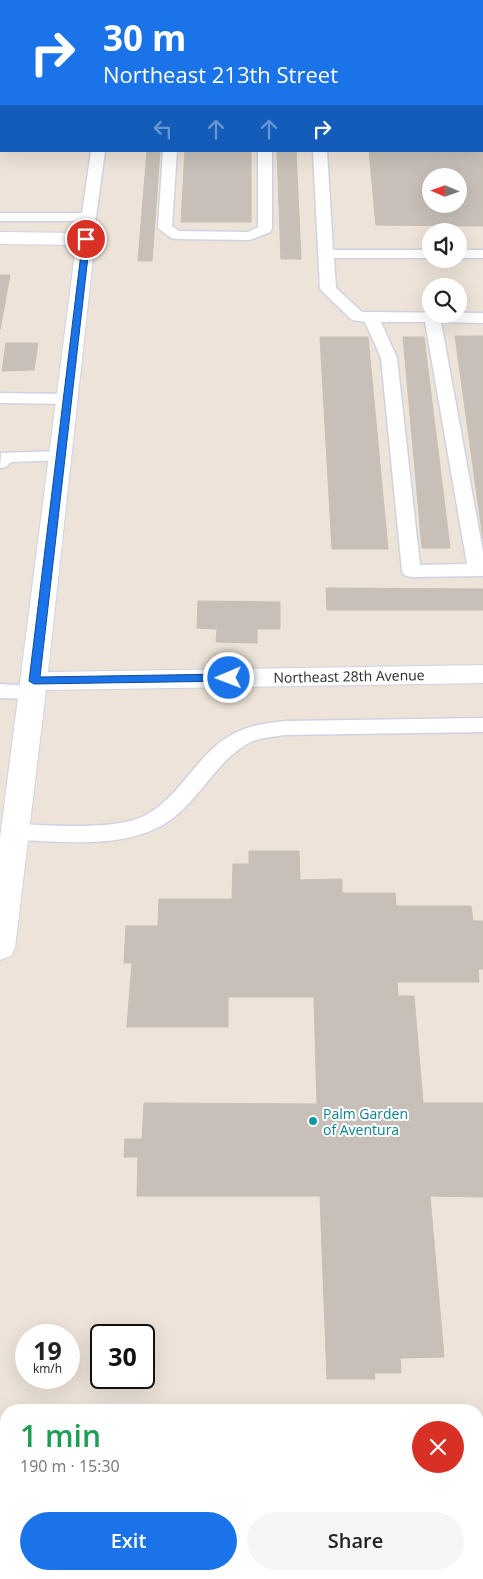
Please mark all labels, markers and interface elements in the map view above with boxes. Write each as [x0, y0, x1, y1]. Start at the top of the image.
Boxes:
text: 30 m [103, 14, 186, 61]
icon: right [20, 20, 85, 85]
text: Northeast 213th Street [103, 59, 338, 89]
icon: left [149, 115, 177, 143]
icon: ahead [202, 115, 230, 143]
icon: ahead [255, 115, 283, 143]
icon: right [308, 115, 336, 143]
north arrow [422, 168, 468, 212]
map controls [422, 168, 467, 323]
pin [65, 218, 107, 260]
button: sound [422, 223, 467, 268]
icon: arrive [72, 225, 100, 253]
button: search [422, 278, 467, 323]
position arrow [202, 651, 254, 703]
street label: Northeast 28th Avenue [273, 665, 425, 687]
place label: Palm Garden of Aventura [323, 1104, 408, 1139]
marker: Palm Garden of Aventura [307, 1115, 319, 1127]
speed limit sign: 30 [90, 1324, 155, 1389]
text: 19 [33, 1333, 62, 1367]
text: km/h [33, 1360, 62, 1377]
text: 1 min [20, 1415, 101, 1456]
button: close [412, 1421, 464, 1473]
text: 190 m · 15:30 [20, 1455, 120, 1477]
button: Exit [20, 1512, 237, 1570]
button: Share [247, 1512, 464, 1570]

